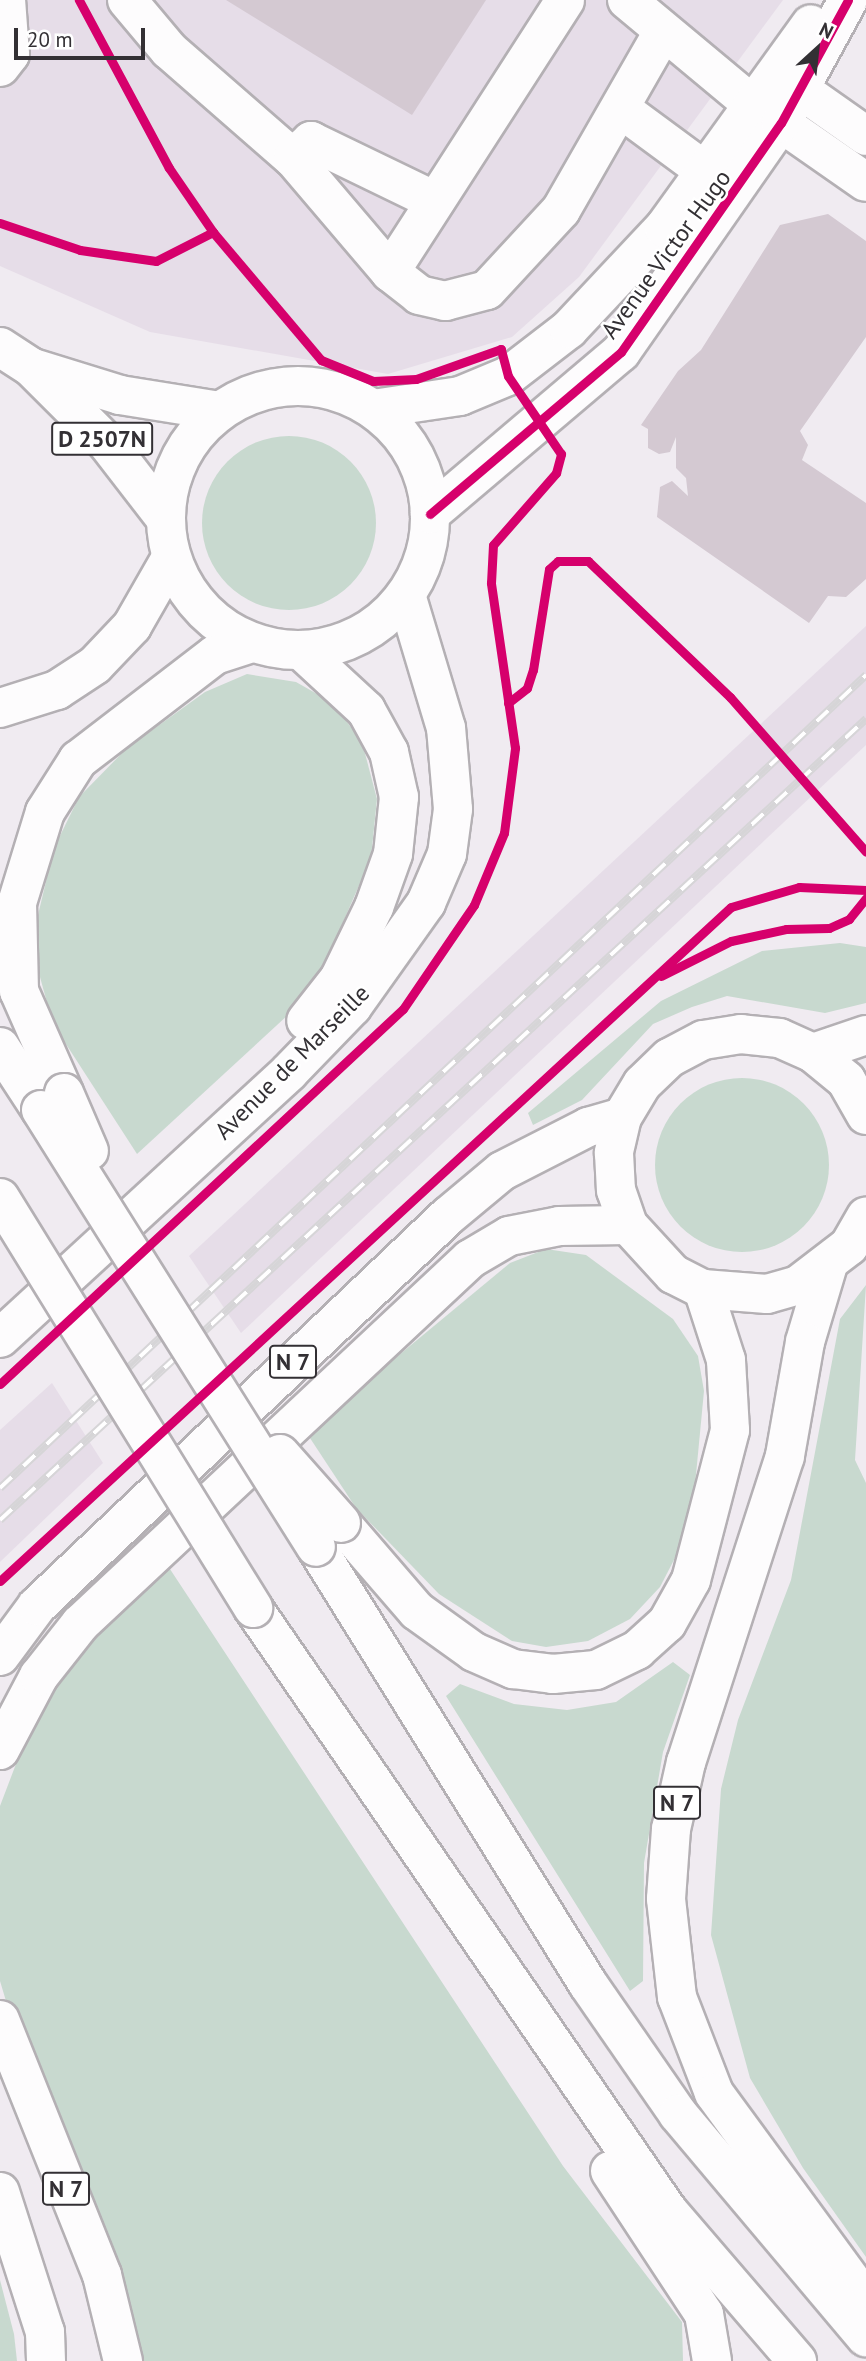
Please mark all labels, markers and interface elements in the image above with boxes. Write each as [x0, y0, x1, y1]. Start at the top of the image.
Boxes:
scale bar [18, 14, 149, 58]
north arrow [782, 14, 852, 84]
text: N [816, 17, 838, 44]
text: 20 m [27, 26, 73, 53]
street label: Avenue Victor Hugo [595, 164, 737, 344]
road number: D 2507N [50, 420, 154, 458]
street label: Avenue de Marseille [209, 979, 375, 1145]
road number: N 7 [268, 1343, 318, 1382]
road number: N 7 [652, 1784, 702, 1822]
road number: N 7 [42, 2170, 90, 2208]

